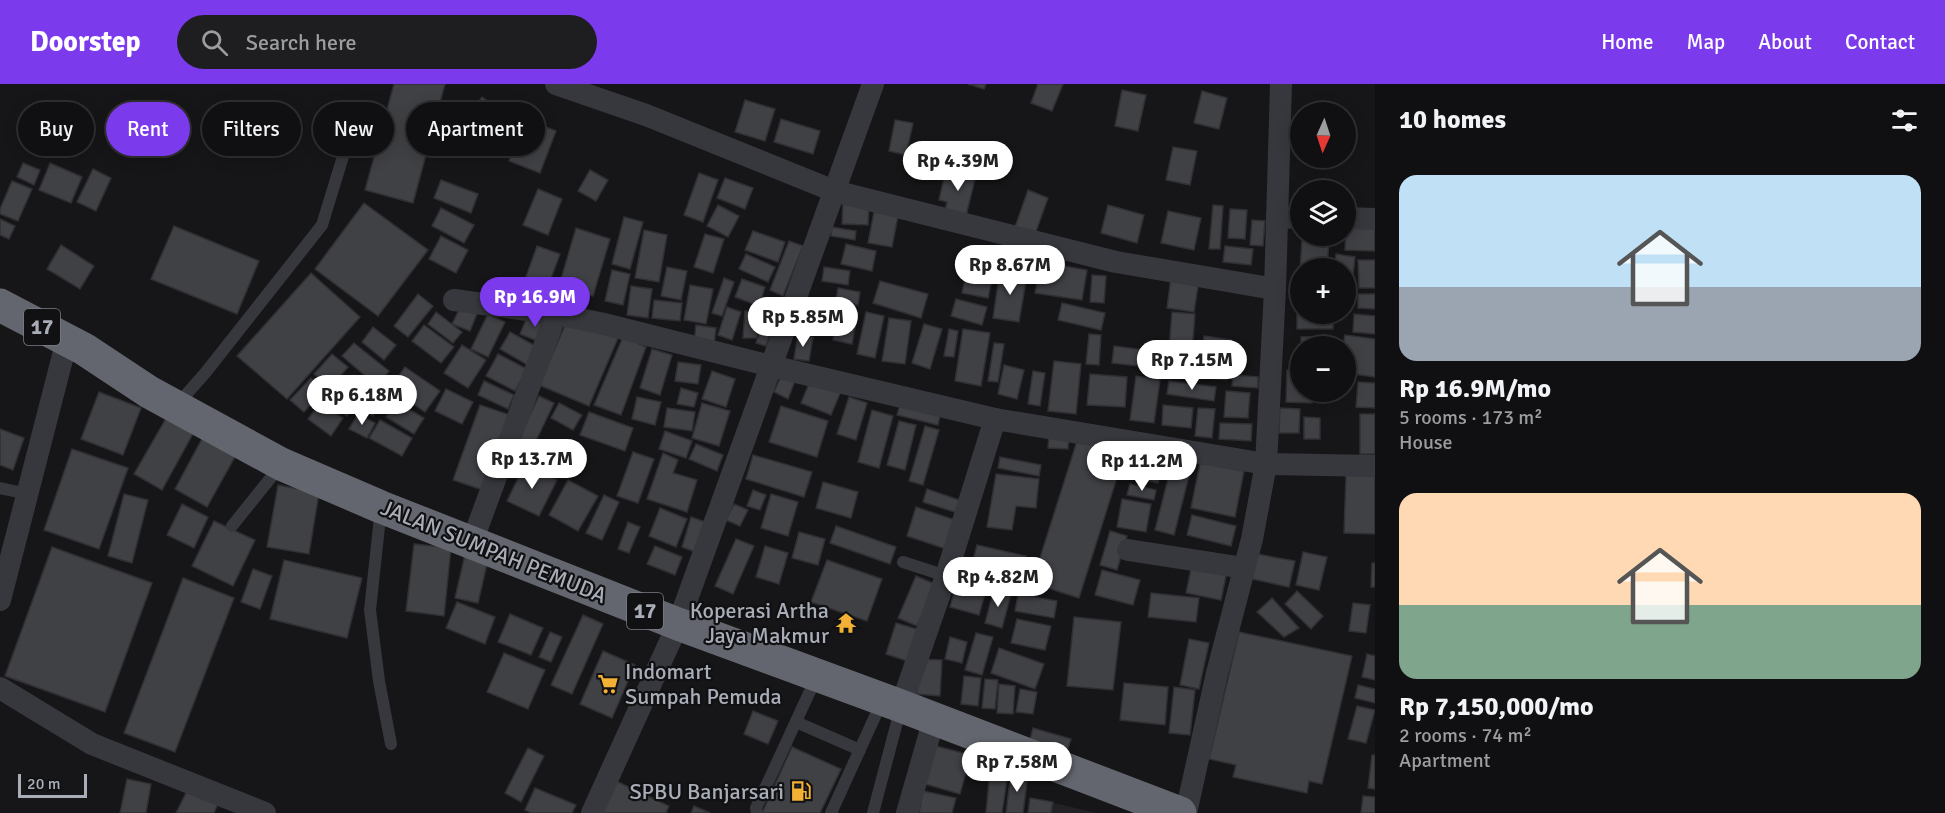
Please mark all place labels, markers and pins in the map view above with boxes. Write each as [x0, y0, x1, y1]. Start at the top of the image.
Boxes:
pin: Rp 4.39M [896, 141, 1020, 192]
pin: Rp 8.67M [948, 245, 1072, 296]
pin: Rp 16.9M [473, 277, 597, 328]
pin: Rp 5.85M [741, 297, 865, 348]
pin: Rp 7.15M [1130, 340, 1254, 391]
pin: Rp 6.18M [300, 375, 424, 426]
pin: Rp 13.7M [470, 439, 594, 490]
pin: Rp 11.2M [1080, 441, 1204, 492]
pin: Rp 4.82M [936, 557, 1060, 608]
place label: Koperasi Artha Jaya Makmur [690, 597, 829, 649]
temple icon: Koperasi Artha Jaya Makmur [834, 611, 858, 635]
place label: Indomart Sumpah Pemuda [625, 658, 782, 710]
supermarket icon: Indomart Sumpah Pemuda [596, 672, 620, 696]
pin: Rp 7.58M [955, 742, 1079, 793]
place label: SPBU Banjarsari [629, 778, 784, 805]
fuel station icon: SPBU Banjarsari [789, 779, 813, 803]

